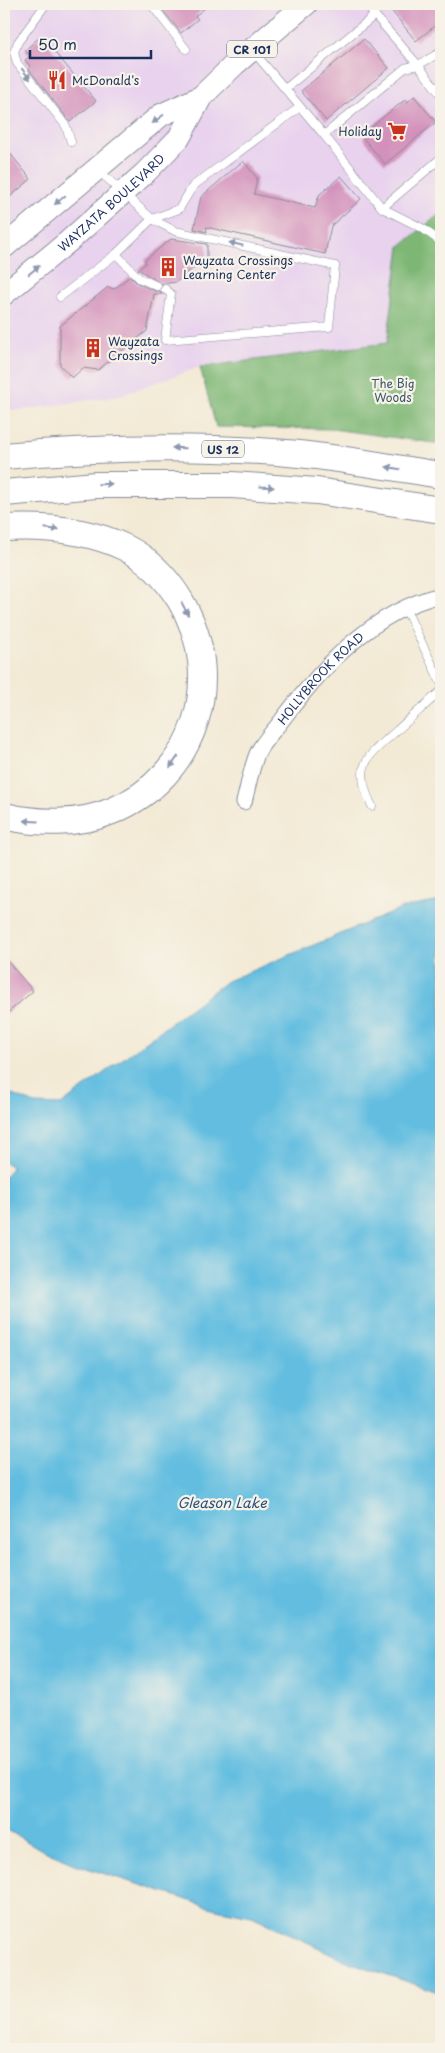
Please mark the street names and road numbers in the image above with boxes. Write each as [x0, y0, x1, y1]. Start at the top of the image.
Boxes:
road number: CR 101 [227, 41, 277, 58]
street label: WAYZATA BOULEVARD [54, 149, 168, 256]
road number: US 12 [202, 440, 244, 458]
street label: HOLLYBROOK ROAD [273, 628, 367, 728]

